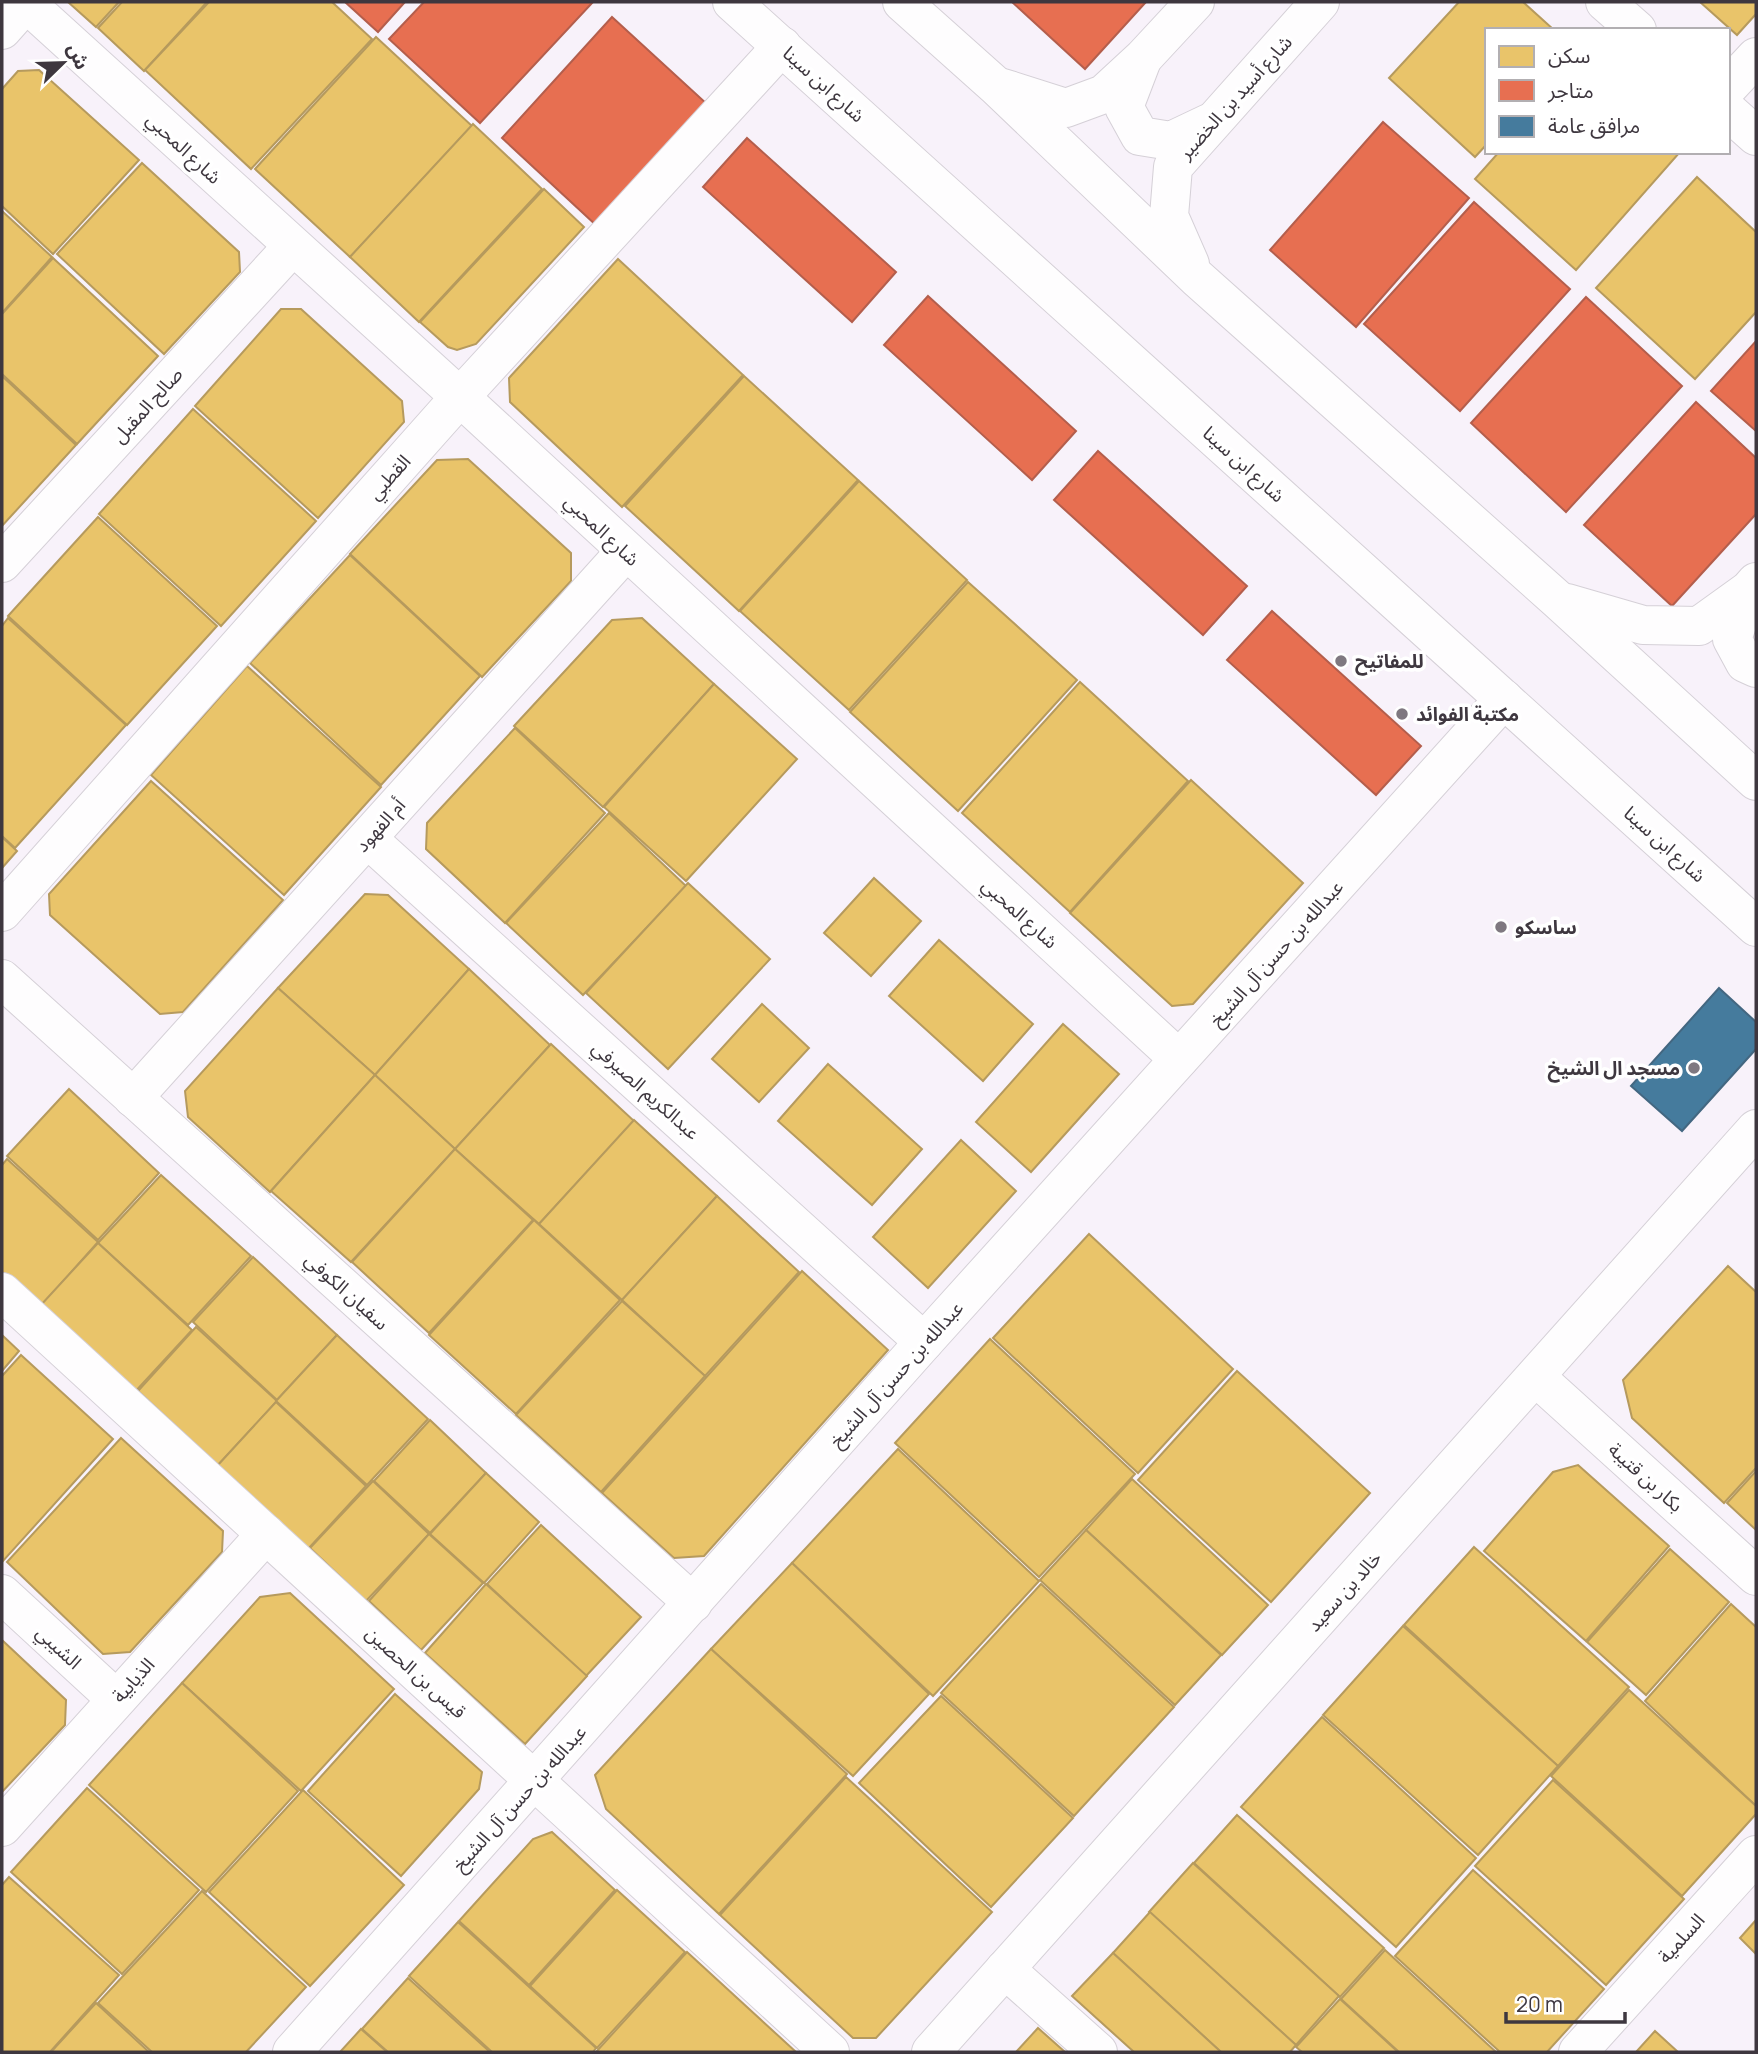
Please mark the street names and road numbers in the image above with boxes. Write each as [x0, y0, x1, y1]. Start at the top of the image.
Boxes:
street label: شارع أسيد بن الخضير [1172, 30, 1298, 166]
street label: شارع ابن سينا [777, 40, 871, 129]
street label: شارع المحبي [139, 106, 227, 191]
street label: صالح المقبل [106, 361, 190, 450]
street label: شارع ابن سينا [1197, 420, 1291, 509]
street label: القطبي [362, 449, 418, 507]
street label: شارع المحبي [557, 488, 645, 573]
street label: أم الفهود [349, 792, 413, 859]
street label: شارع ابن سينا [1618, 800, 1712, 889]
street label: شارع المحبي [975, 872, 1064, 956]
street label: عبدالله بن حسن آل الشيخ [1203, 874, 1350, 1033]
street label: عبدالكريم الصيرفي [585, 1035, 705, 1147]
street label: سفيان الكوفي [298, 1246, 394, 1337]
street label: عبدالله بن حسن آل الشيخ [823, 1295, 970, 1454]
street label: بكار بن قتيبة [1603, 1436, 1689, 1518]
street label: خالد بن سعيد [1301, 1545, 1387, 1637]
street label: الشيبي [29, 1619, 87, 1676]
street label: قيس بن الحصين [360, 1620, 472, 1724]
street label: الذيابية [106, 1652, 160, 1708]
street label: عبدالله بن حسن آل الشيخ [446, 1719, 593, 1878]
street label: السلمية [1652, 1908, 1710, 1968]

